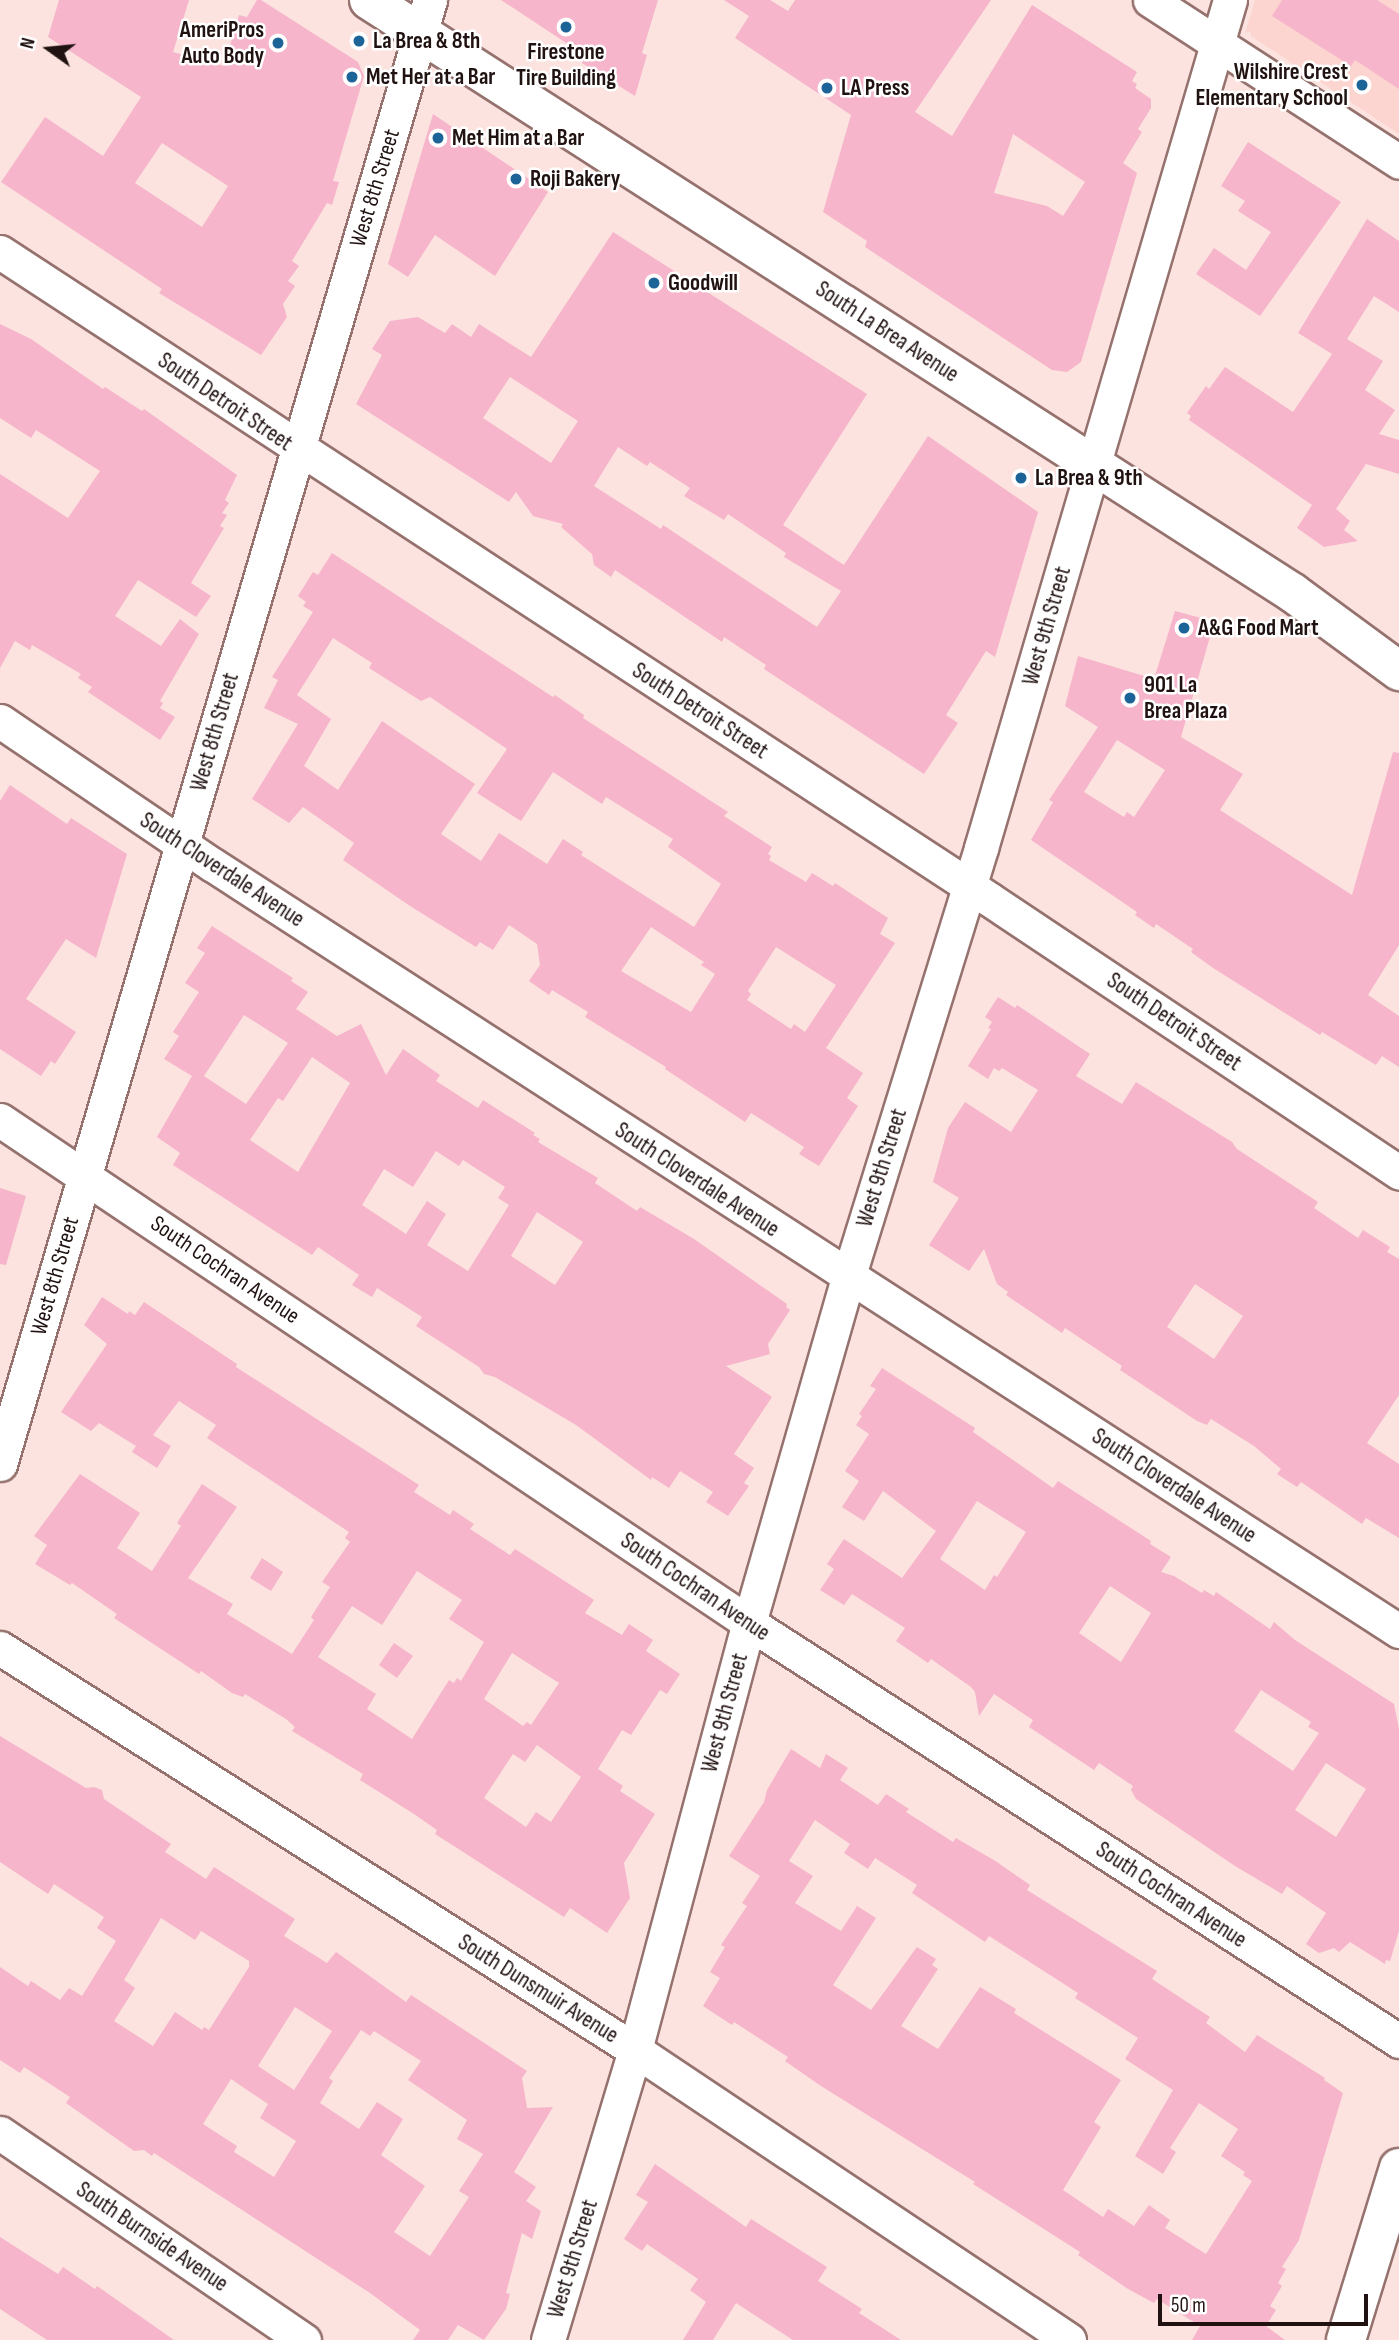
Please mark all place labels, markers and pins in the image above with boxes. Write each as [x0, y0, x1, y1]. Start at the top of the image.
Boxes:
place label: AmeriPros Auto Body [180, 16, 264, 70]
marker: Firestone Tire Building [558, 19, 574, 35]
place label: La Brea & 8th [373, 27, 480, 55]
marker: La Brea & 8th [351, 33, 367, 49]
marker: AmeriPros Auto Body [270, 35, 286, 51]
place label: Firestone Tire Building [516, 38, 616, 92]
place label: Wilshire Crest Elementary School [1196, 58, 1348, 112]
place label: Met Her at a Bar [366, 63, 495, 91]
marker: Met Her at a Bar [344, 69, 360, 85]
place label: LA Press [841, 74, 909, 102]
marker: Wilshire Crest Elementary School [1354, 77, 1370, 93]
marker: LA Press [819, 80, 835, 96]
place label: Met Him at a Bar [452, 124, 584, 152]
marker: Met Him at a Bar [430, 130, 446, 146]
place label: Roji Bakery [530, 165, 620, 193]
marker: Roji Bakery [508, 171, 524, 187]
place label: Goodwill [668, 269, 738, 297]
marker: Goodwill [646, 275, 662, 291]
place label: La Brea & 9th [1035, 464, 1143, 492]
marker: La Brea & 9th [1013, 470, 1029, 486]
place label: A&G Food Mart [1198, 614, 1319, 642]
marker: A&G Food Mart [1176, 620, 1192, 636]
place label: 901 La Brea Plaza [1144, 671, 1227, 725]
marker: 901 La Brea Plaza [1122, 690, 1138, 706]

